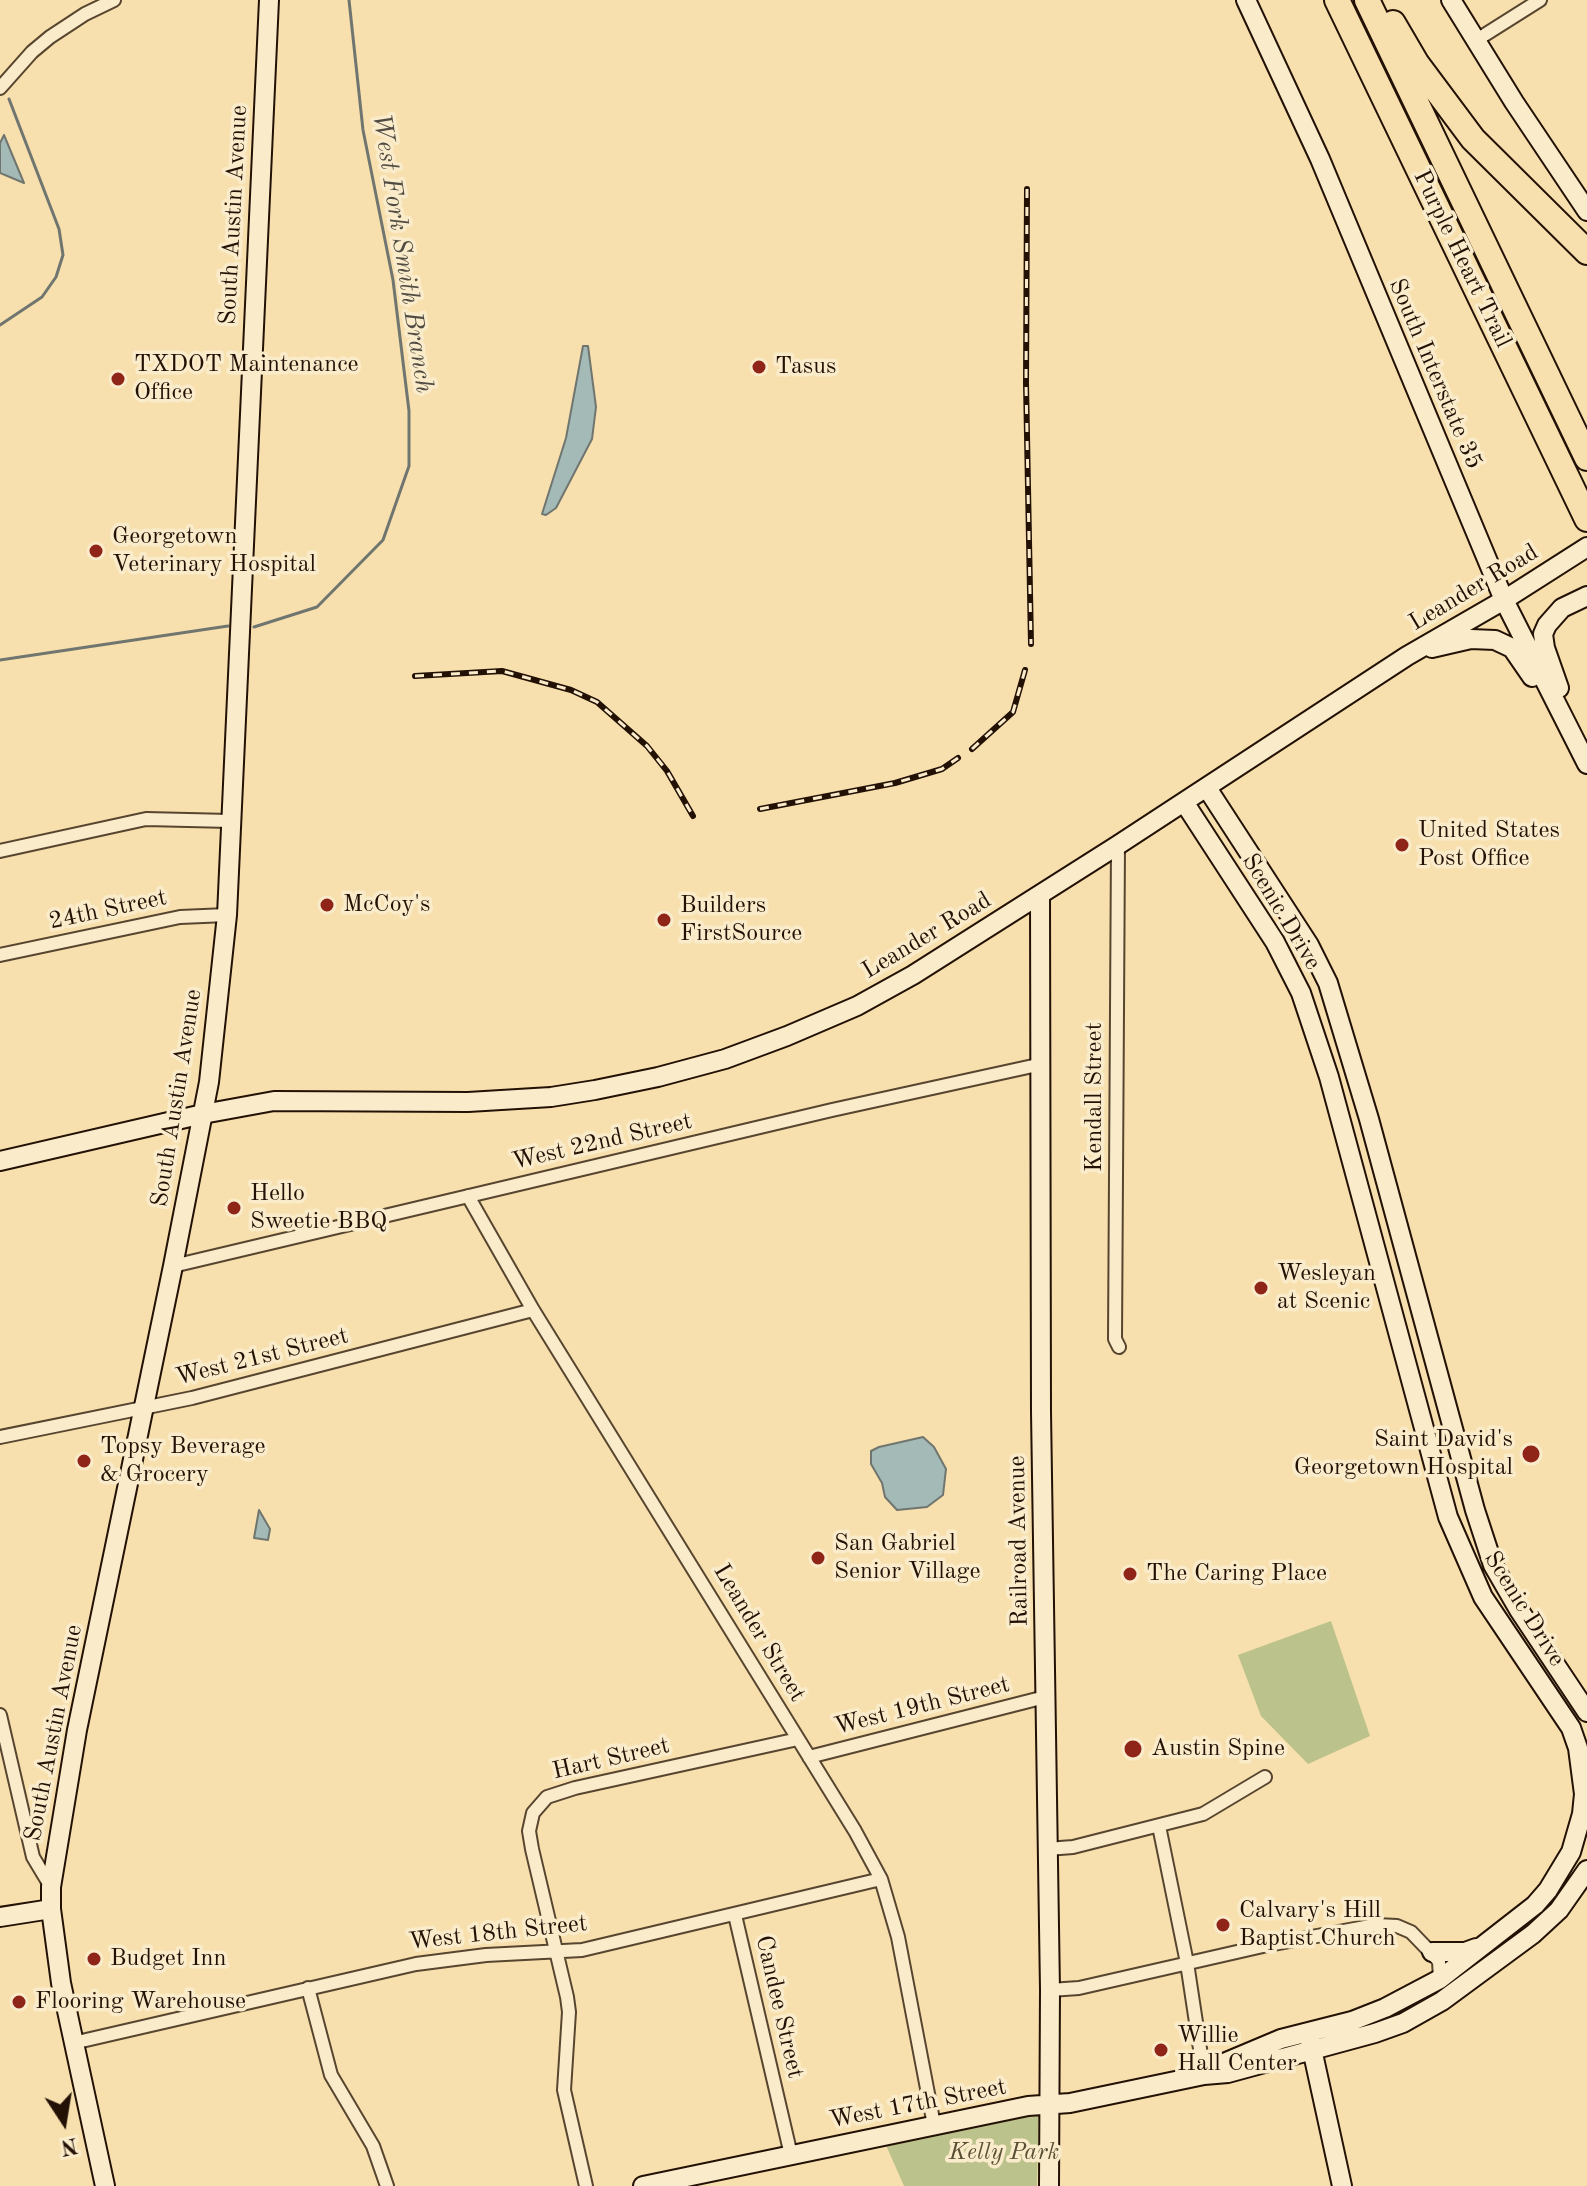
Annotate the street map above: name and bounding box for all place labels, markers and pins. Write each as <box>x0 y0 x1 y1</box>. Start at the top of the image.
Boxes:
place label: TXDOT Maintenance Office <box>134 351 359 407</box>
place label: Tasus <box>775 353 836 381</box>
marker: Tasus <box>750 358 768 376</box>
marker: TXDOT Maintenance Office <box>109 370 127 388</box>
place label: Georgetown Veterinary Hospital <box>112 523 316 579</box>
marker: Georgetown Veterinary Hospital <box>87 542 105 560</box>
place label: United States Post Office <box>1418 817 1560 873</box>
marker: United States Post Office <box>1393 836 1411 854</box>
place label: McCoy's <box>343 891 430 919</box>
place label: Builders FirstSource <box>680 892 802 948</box>
marker: McCoy's <box>318 896 336 914</box>
marker: Builders FirstSource <box>655 911 673 929</box>
place label: Hello Sweetie BBQ <box>250 1180 387 1236</box>
marker: Hello Sweetie BBQ <box>225 1199 243 1217</box>
place label: Wesleyan at Scenic <box>1277 1260 1376 1316</box>
marker: Wesleyan at Scenic <box>1252 1279 1270 1297</box>
place label: Saint David's Georgetown Hospital <box>1294 1426 1513 1482</box>
place label: Topsy Beverage & Grocery <box>100 1433 266 1489</box>
marker: Saint David's Georgetown Hospital <box>1520 1443 1542 1465</box>
marker: Topsy Beverage & Grocery <box>75 1452 93 1470</box>
place label: San Gabriel Senior Village <box>834 1530 981 1586</box>
marker: San Gabriel Senior Village <box>809 1549 827 1567</box>
place label: The Caring Place <box>1146 1560 1327 1588</box>
marker: The Caring Place <box>1121 1565 1139 1583</box>
place label: Austin Spine <box>1151 1735 1285 1763</box>
marker: Austin Spine <box>1122 1738 1144 1760</box>
place label: Calvary's Hill Baptist Church <box>1239 1897 1396 1953</box>
marker: Calvary's Hill Baptist Church <box>1214 1916 1232 1934</box>
place label: Budget Inn <box>110 1945 226 1973</box>
marker: Budget Inn <box>85 1950 103 1968</box>
place label: Flooring Warehouse <box>35 1988 246 2016</box>
marker: Flooring Warehouse <box>10 1993 28 2011</box>
place label: Willie Hall Center <box>1177 2022 1297 2078</box>
marker: Willie Hall Center <box>1152 2041 1170 2059</box>

